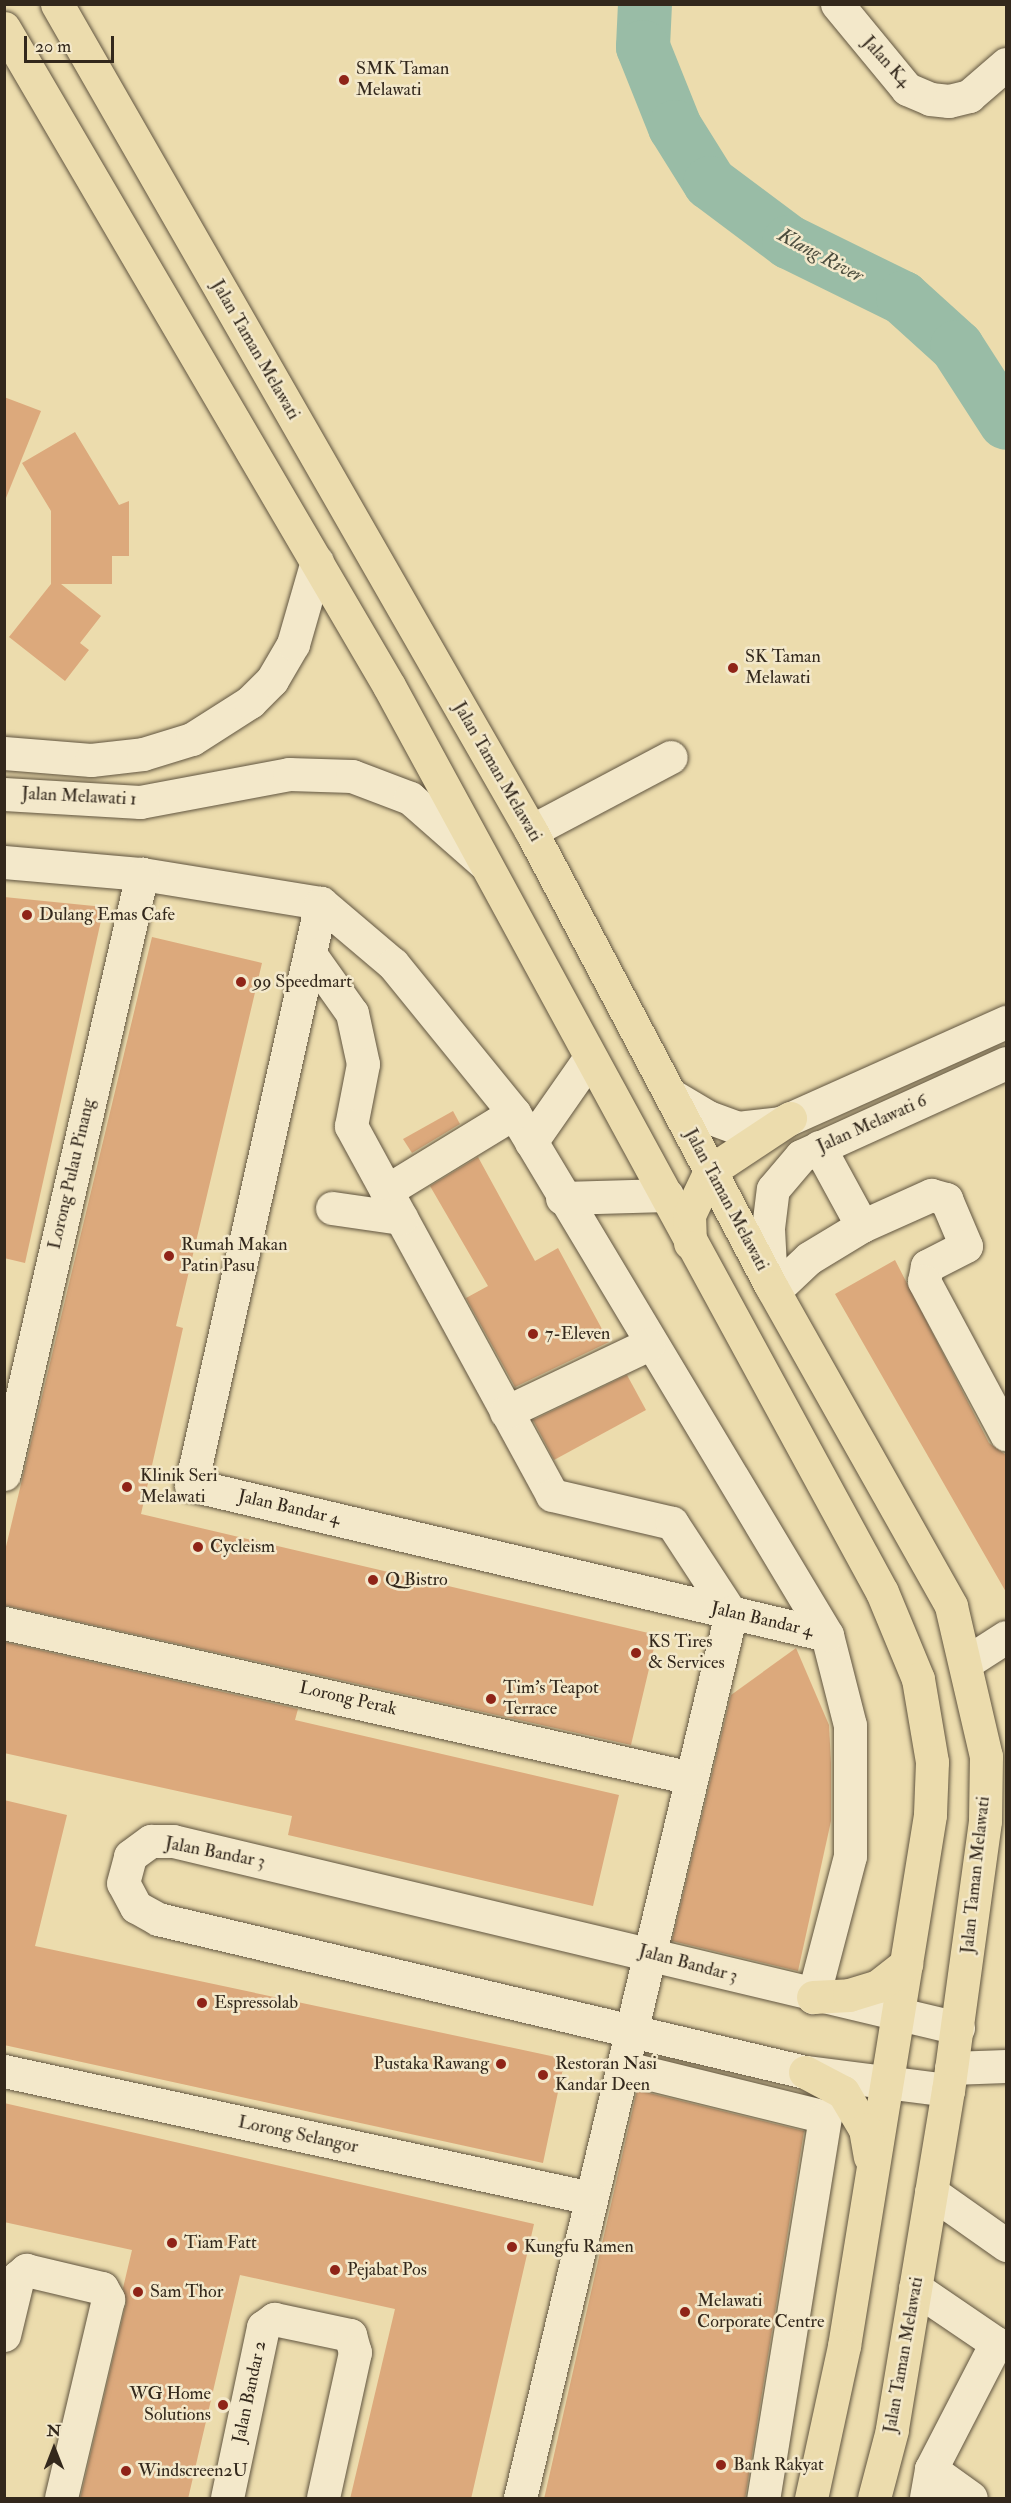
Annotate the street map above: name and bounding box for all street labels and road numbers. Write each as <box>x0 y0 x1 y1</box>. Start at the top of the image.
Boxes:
street label: Jalan K4 <box>857 32 915 92</box>
street label: Jalan Taman Melawati <box>206 276 304 424</box>
street label: Jalan Taman Melawati <box>448 698 546 846</box>
street label: Jalan Melawati 1 <box>21 783 137 811</box>
street label: Jalan Melawati 6 <box>814 1090 930 1158</box>
street label: Lorong Pulau Pinang <box>44 1097 100 1251</box>
street label: Jalan Taman Melawati <box>679 1125 773 1275</box>
street label: Jalan Bandar 4 <box>236 1486 342 1530</box>
street label: Jalan Bandar 4 <box>709 1598 815 1642</box>
street label: Lorong Perak <box>297 1677 399 1721</box>
street label: Jalan Taman Melawati <box>957 1795 995 1955</box>
street label: Jalan Bandar 3 <box>163 1833 267 1873</box>
street label: Jalan Bandar 3 <box>636 1940 740 1988</box>
street label: Lorong Selangor <box>236 2112 360 2158</box>
street label: Jalan Taman Melawati <box>880 2275 928 2435</box>
street label: Jalan Bandar 2 <box>229 2339 271 2445</box>

